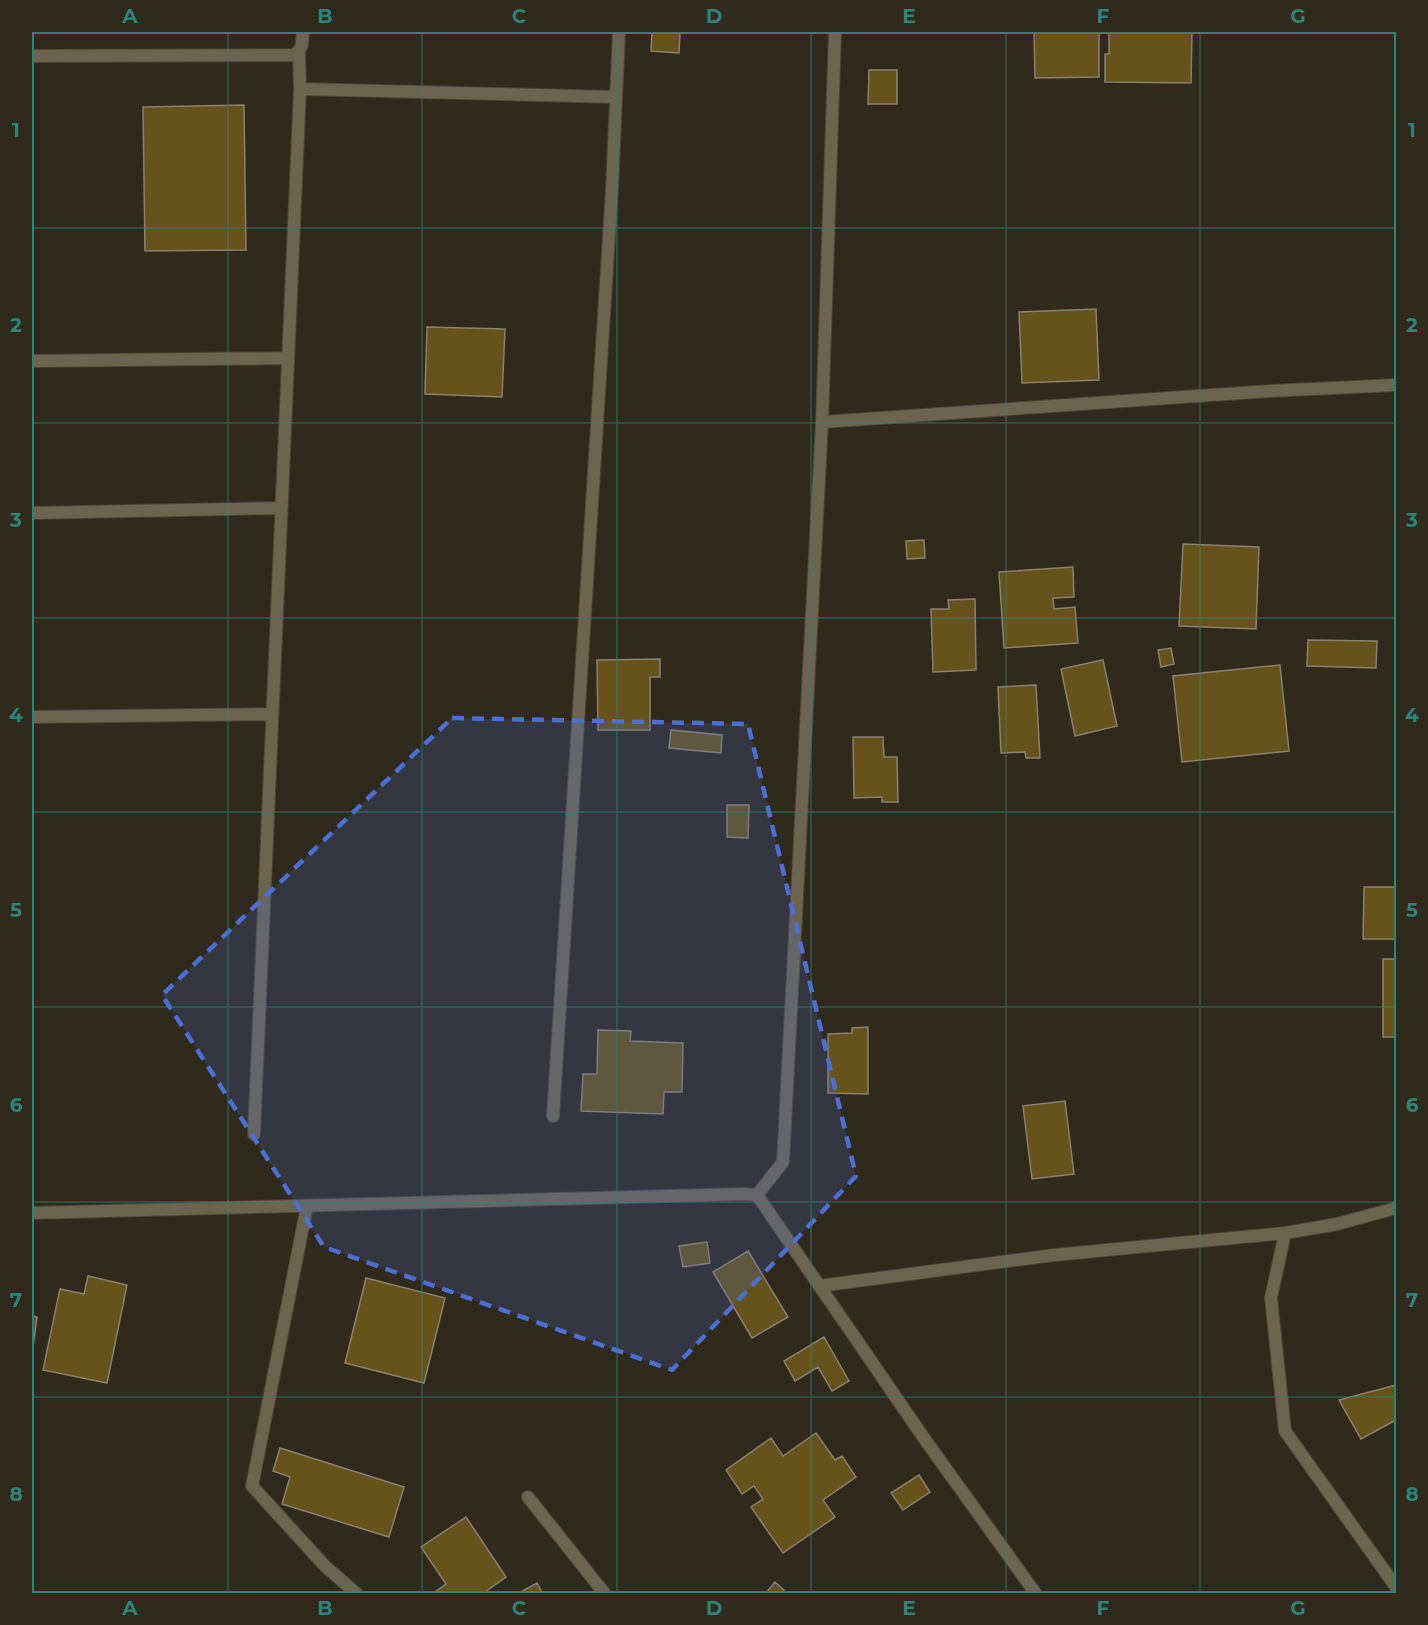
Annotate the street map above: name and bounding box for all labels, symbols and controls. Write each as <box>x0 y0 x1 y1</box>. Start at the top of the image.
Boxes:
text: A <box>121 4 138 28</box>
text: B <box>317 4 333 28</box>
text: C <box>512 4 527 28</box>
text: D <box>706 4 722 28</box>
text: E <box>902 4 916 28</box>
text: F <box>1097 4 1110 28</box>
text: G <box>1290 4 1306 28</box>
text: 1 <box>12 118 20 142</box>
text: 1 <box>1408 118 1416 142</box>
text: 2 <box>10 313 22 337</box>
text: 2 <box>1406 313 1418 337</box>
text: 3 <box>9 508 22 532</box>
text: 3 <box>1405 508 1418 532</box>
text: 4 <box>9 703 23 727</box>
text: 4 <box>1405 703 1419 727</box>
text: 5 <box>10 898 22 922</box>
text: 5 <box>1406 898 1418 922</box>
text: 6 <box>10 1093 23 1117</box>
text: 6 <box>1406 1093 1419 1117</box>
text: 7 <box>10 1288 22 1312</box>
text: 7 <box>1406 1288 1418 1312</box>
text: 8 <box>9 1482 23 1506</box>
text: 8 <box>1405 1482 1419 1506</box>
text: A <box>121 1596 138 1620</box>
text: B <box>317 1596 333 1620</box>
text: C <box>512 1596 527 1620</box>
text: D <box>706 1596 722 1620</box>
text: E <box>902 1596 916 1620</box>
text: F <box>1097 1596 1110 1620</box>
text: G <box>1290 1596 1306 1620</box>

